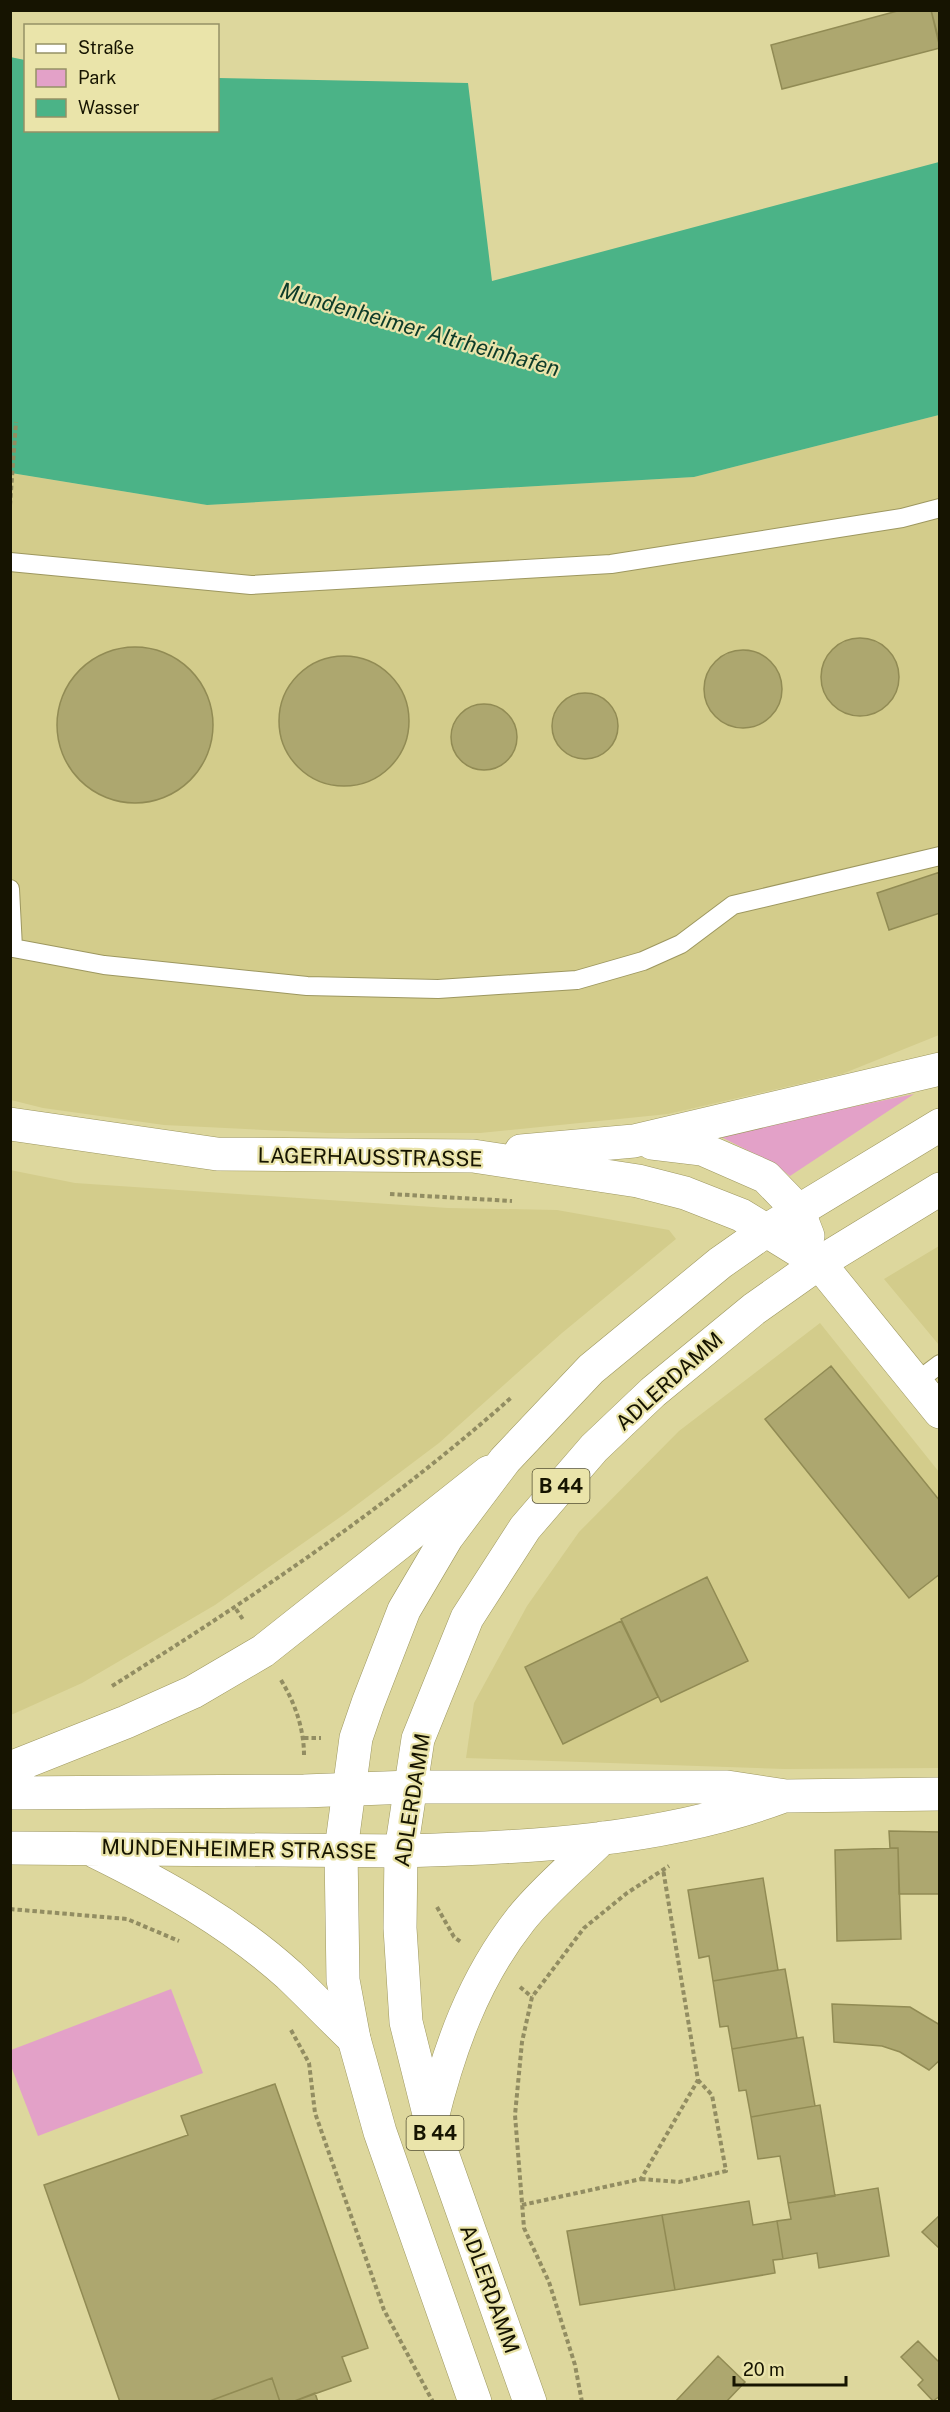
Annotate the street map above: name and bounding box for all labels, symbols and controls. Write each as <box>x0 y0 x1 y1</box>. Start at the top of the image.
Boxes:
legend <box>24 24 219 132</box>
text: Straße <box>78 37 134 58</box>
text: Park <box>78 67 116 88</box>
text: Wasser <box>78 97 140 118</box>
water label: Mundenheimer Altrheinhafen <box>277 277 563 381</box>
street label: LAGERHAUSSTRASSE <box>257 1143 483 1171</box>
street label: ADLERDAMM <box>610 1327 728 1435</box>
road number: B 44 <box>532 1469 590 1503</box>
street label: ADLERDAMM <box>389 1731 435 1869</box>
street label: MUNDENHEIMER STRASSE <box>101 1834 377 1864</box>
road number: B 44 <box>406 2116 464 2150</box>
street label: ADLERDAMM <box>455 2221 525 2357</box>
scale bar <box>734 2349 846 2387</box>
text: 20 m <box>743 2359 785 2380</box>

